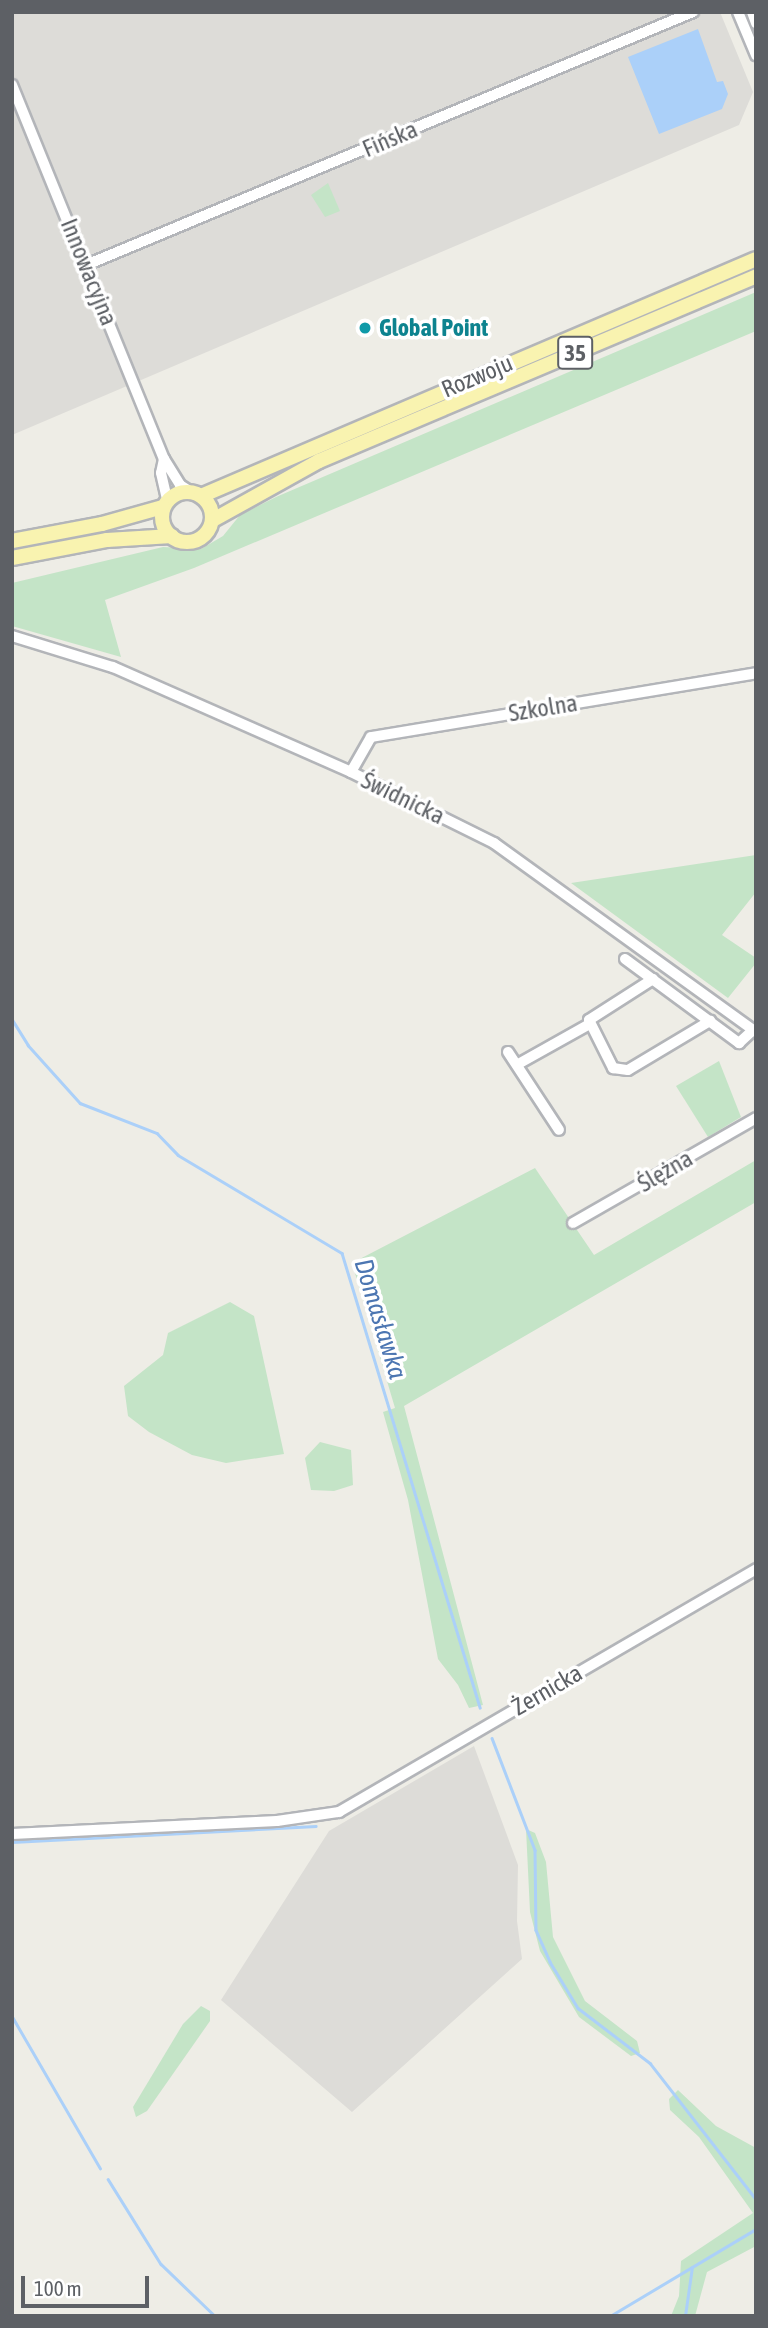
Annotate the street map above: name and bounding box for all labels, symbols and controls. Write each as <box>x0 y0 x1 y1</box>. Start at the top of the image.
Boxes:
street label: Fińska <box>358 115 422 163</box>
street label: Innowacyjna <box>55 214 123 330</box>
place label: Global Point <box>379 314 488 342</box>
marker: Global Point <box>357 320 373 336</box>
road number: 35 <box>556 334 594 372</box>
street label: Rozwoju <box>437 348 517 404</box>
street label: Szkolna <box>507 688 579 728</box>
street label: Świdnicka <box>357 766 449 830</box>
street label: Ślężna <box>632 1144 698 1198</box>
water label: Domasławka <box>347 1255 413 1383</box>
street label: Żernicka <box>507 1658 587 1722</box>
scale bar <box>24 2262 152 2306</box>
text: 100 m <box>34 2276 82 2300</box>

